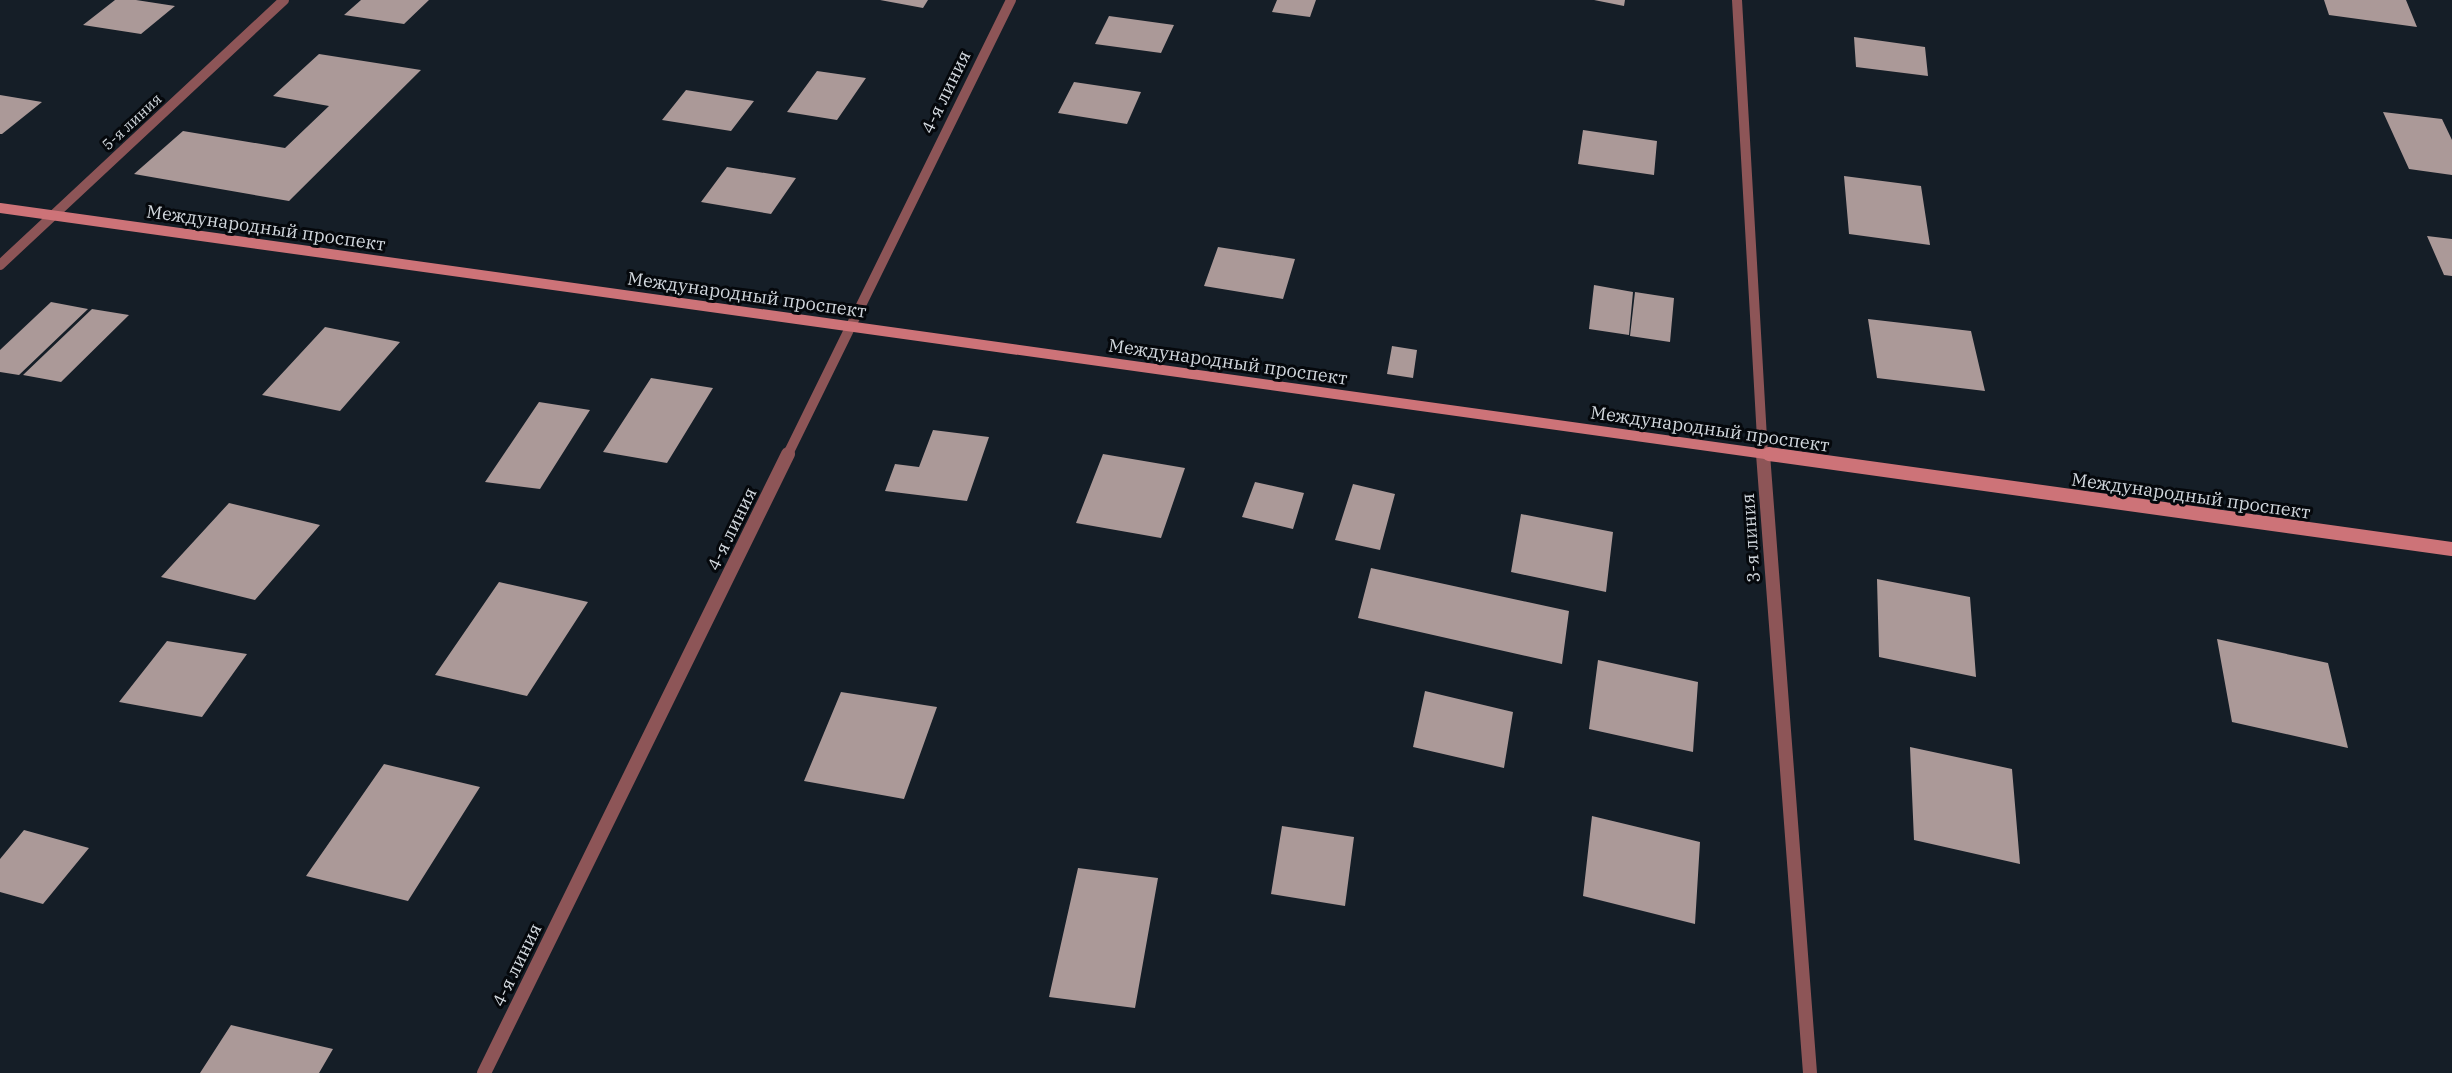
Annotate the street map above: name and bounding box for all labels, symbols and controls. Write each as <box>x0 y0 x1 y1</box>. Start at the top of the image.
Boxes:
street label: 4-я линия <box>916 46 976 137</box>
street label: 5-я линия <box>98 89 165 154</box>
street label: Международный проспект <box>145 199 387 256</box>
street label: Международный проспект <box>626 266 868 323</box>
street label: Международный проспект <box>1107 333 1349 390</box>
street label: Международный проспект <box>1589 400 1831 457</box>
street label: Международный проспект <box>2070 467 2312 524</box>
street label: 4-я линия <box>702 483 762 574</box>
street label: 3-я линия <box>1736 493 1765 584</box>
street label: 4-я линия <box>487 919 547 1010</box>

